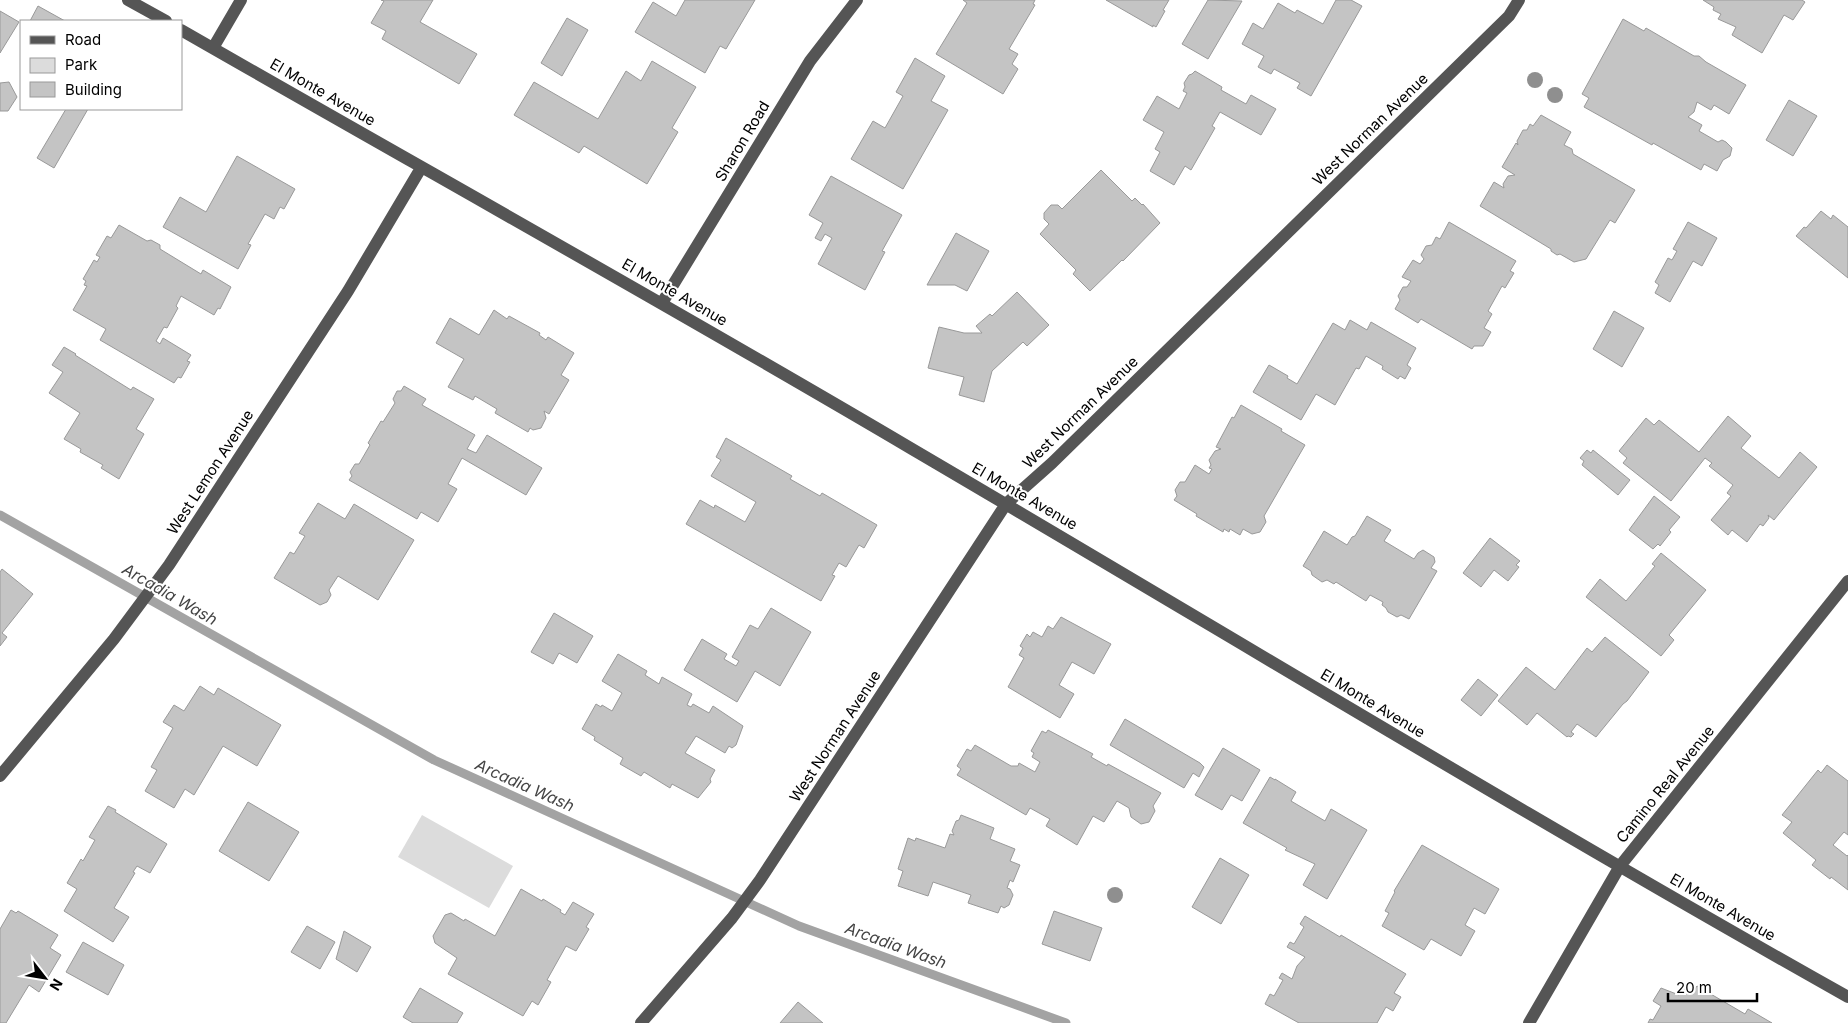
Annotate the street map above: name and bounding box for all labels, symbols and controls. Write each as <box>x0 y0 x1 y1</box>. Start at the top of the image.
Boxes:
legend <box>20 20 182 110</box>
text: Road <box>65 30 101 49</box>
street label: El Monte Avenue <box>267 54 379 130</box>
text: Park <box>65 55 98 74</box>
street label: West Norman Avenue <box>1308 69 1432 189</box>
text: Building <box>65 80 122 99</box>
street label: Sharon Road <box>711 97 773 185</box>
street label: El Monte Avenue <box>619 254 731 330</box>
street label: West Norman Avenue <box>1018 352 1142 472</box>
street label: West Lemon Avenue <box>163 406 257 538</box>
street label: El Monte Avenue <box>969 458 1081 534</box>
water label: Arcadia Wash <box>118 558 221 629</box>
street label: El Monte Avenue <box>1317 664 1429 742</box>
street label: West Norman Avenue <box>785 667 885 805</box>
street label: Camino Real Avenue <box>1612 721 1718 847</box>
water label: Arcadia Wash <box>471 754 578 816</box>
street label: El Monte Avenue <box>1667 869 1779 945</box>
water label: Arcadia Wash <box>842 917 949 973</box>
north arrow <box>20 953 70 1003</box>
scale bar <box>1668 970 1757 1002</box>
text: N <box>47 976 67 994</box>
text: 20 m <box>1676 978 1712 997</box>

